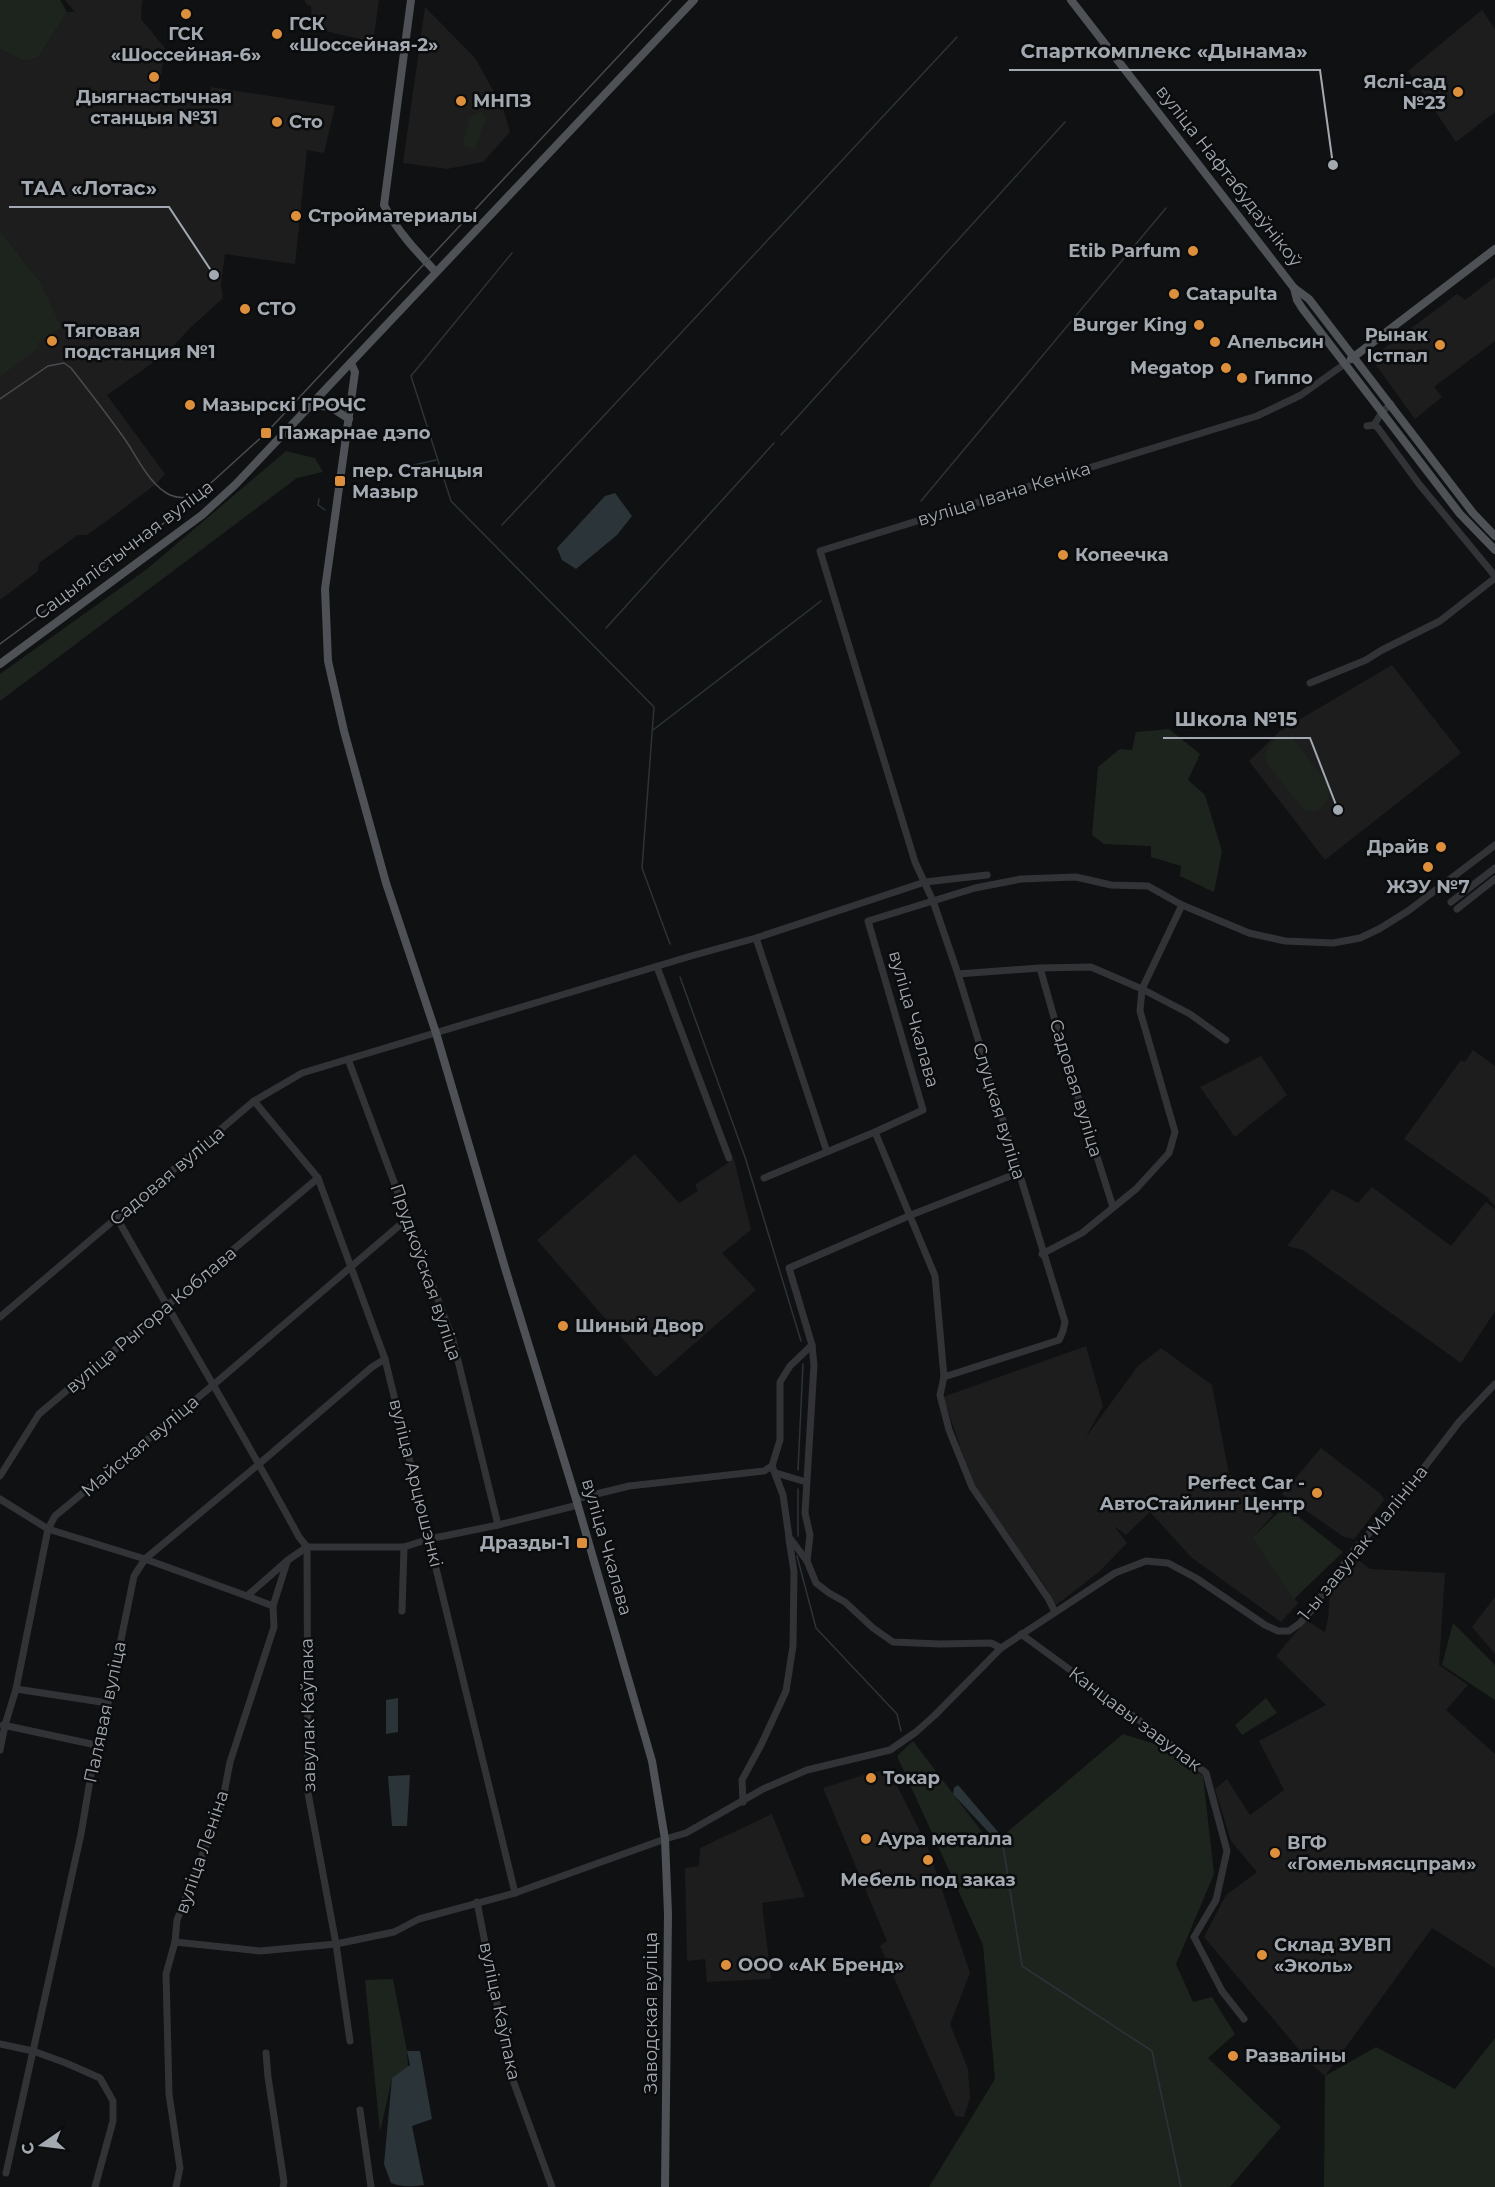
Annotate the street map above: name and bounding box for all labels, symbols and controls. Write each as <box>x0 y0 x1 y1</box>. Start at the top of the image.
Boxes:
marker: ГСК «Шоссейная-6» <box>179 7 193 21</box>
place label: ГСК «Шоссейная-2» <box>289 13 438 56</box>
place label: ГСК «Шоссейная-6» <box>111 23 261 66</box>
marker: ГСК «Шоссейная-2» <box>270 27 284 41</box>
callout: Спарткомплекс «Дынама» <box>1009 32 1320 70</box>
text: Спарткомплекс «Дынама» <box>1020 39 1308 63</box>
marker: Дыягнастычная станцыя №31 <box>147 70 161 84</box>
place label: Яслі-сад №23 <box>1364 71 1446 114</box>
street label: вуліца Нафтабудаўнікоў <box>1151 81 1307 271</box>
marker: Яслі-сад №23 <box>1451 85 1465 99</box>
place label: Дыягнастычная станцыя №31 <box>76 86 232 129</box>
place label: МНПЗ <box>473 90 531 112</box>
marker: МНПЗ <box>454 94 468 108</box>
place label: Сто <box>289 111 323 133</box>
marker: Сто <box>270 115 284 129</box>
callout: ТАА «Лотас» <box>9 169 169 207</box>
text: ТАА «Лотас» <box>21 176 157 200</box>
place label: Стройматериалы <box>308 205 477 227</box>
marker: Стройматериалы <box>289 209 303 223</box>
place label: Etib Parfum <box>1068 240 1181 262</box>
marker: Etib Parfum <box>1186 244 1200 258</box>
place label: Catapulta <box>1186 283 1278 305</box>
marker: Catapulta <box>1167 287 1181 301</box>
place label: СТО <box>257 298 296 320</box>
marker: СТО <box>238 302 252 316</box>
place label: Burger King <box>1073 314 1187 336</box>
marker: Burger King <box>1192 318 1206 332</box>
place label: Тяговая подстанция №1 <box>64 320 215 363</box>
place label: Рынак Істпал <box>1365 324 1428 367</box>
place label: Апельсин <box>1227 331 1324 353</box>
marker: Тяговая подстанция №1 <box>45 334 59 348</box>
marker: Апельсин <box>1208 335 1222 349</box>
marker: Рынак Істпал <box>1433 338 1447 352</box>
place label: Megatop <box>1130 357 1214 379</box>
marker: Megatop <box>1219 361 1233 375</box>
place label: Гиппо <box>1254 367 1313 389</box>
marker: Гиппо <box>1235 371 1249 385</box>
place label: Мазырскі ГРОЧС <box>202 394 366 416</box>
marker: Мазырскі ГРОЧС <box>183 398 197 412</box>
place label: Пажарнае дэпо <box>278 422 431 444</box>
marker: Пажарнае дэпо <box>259 426 273 440</box>
street label: вуліца Івана Кеніка <box>915 457 1093 531</box>
place label: пер. Станцыя Мазыр <box>352 460 483 503</box>
marker: пер. Станцыя Мазыр <box>333 474 347 488</box>
street label: Сацыялістычная вуліца <box>30 476 218 624</box>
place label: Копеечка <box>1075 544 1169 566</box>
marker: Копеечка <box>1056 548 1070 562</box>
callout: Школа №15 <box>1163 700 1310 738</box>
text: Школа №15 <box>1174 707 1298 731</box>
place label: Драйв <box>1367 836 1429 858</box>
marker: Драйв <box>1434 840 1448 854</box>
marker: ЖЭУ №7 <box>1421 860 1435 874</box>
place label: ЖЭУ №7 <box>1386 876 1470 898</box>
street label: вуліца Чкалава <box>884 948 944 1090</box>
street label: Садовая вуліца <box>1045 1016 1107 1160</box>
street label: Слуцкая вуліца <box>968 1040 1030 1182</box>
street label: Садовая вуліца <box>105 1122 229 1230</box>
street label: Прудкоўская вуліца <box>385 1181 467 1363</box>
street label: вуліца Рыгора Коблава <box>61 1242 241 1398</box>
place label: Шиный Двор <box>575 1315 704 1337</box>
marker: Шиный Двор <box>556 1319 570 1333</box>
street label: Майская вуліца <box>77 1391 203 1501</box>
street label: вуліца Арцюшэнкі <box>384 1397 448 1569</box>
street label: 1-ы завулак Малініна <box>1293 1461 1433 1625</box>
place label: Perfect Car - АвтоСтайлинг Центр <box>1100 1472 1305 1515</box>
street label: вуліца Чкалава <box>577 1476 637 1618</box>
marker: Perfect Car - АвтоСтайлинг Центр <box>1310 1486 1324 1500</box>
place label: Дразды-1 <box>480 1532 570 1554</box>
marker: Дразды-1 <box>575 1536 589 1550</box>
street label: завулак Каўпака <box>296 1638 320 1792</box>
street label: Палявая вуліца <box>79 1639 131 1785</box>
street label: Канцавы завулак <box>1064 1662 1206 1776</box>
place label: Токар <box>883 1767 940 1789</box>
marker: Токар <box>864 1771 878 1785</box>
street label: вуліца Леніна <box>171 1787 233 1917</box>
place label: Аура металла <box>878 1828 1012 1850</box>
marker: Аура металла <box>859 1832 873 1846</box>
place label: ВГФ «Гомельмясцпрам» <box>1287 1832 1476 1875</box>
marker: ВГФ «Гомельмясцпрам» <box>1268 1846 1282 1860</box>
marker: Мебель под заказ <box>921 1853 935 1867</box>
place label: Мебель под заказ <box>840 1869 1016 1891</box>
street label: Заводская вуліца <box>640 1932 662 2094</box>
place label: Склад ЗУВП «Эколь» <box>1274 1934 1392 1977</box>
street label: вуліца Каўпака <box>475 1940 525 2082</box>
marker: Склад ЗУВП «Эколь» <box>1255 1948 1269 1962</box>
place label: ООО «АК Бренд» <box>738 1954 904 1976</box>
marker: ООО «АК Бренд» <box>719 1958 733 1972</box>
place label: Разваліны <box>1245 2045 1346 2067</box>
marker: Разваліны <box>1226 2049 1240 2063</box>
north arrow <box>12 2115 72 2175</box>
text: С <box>17 2140 39 2156</box>

